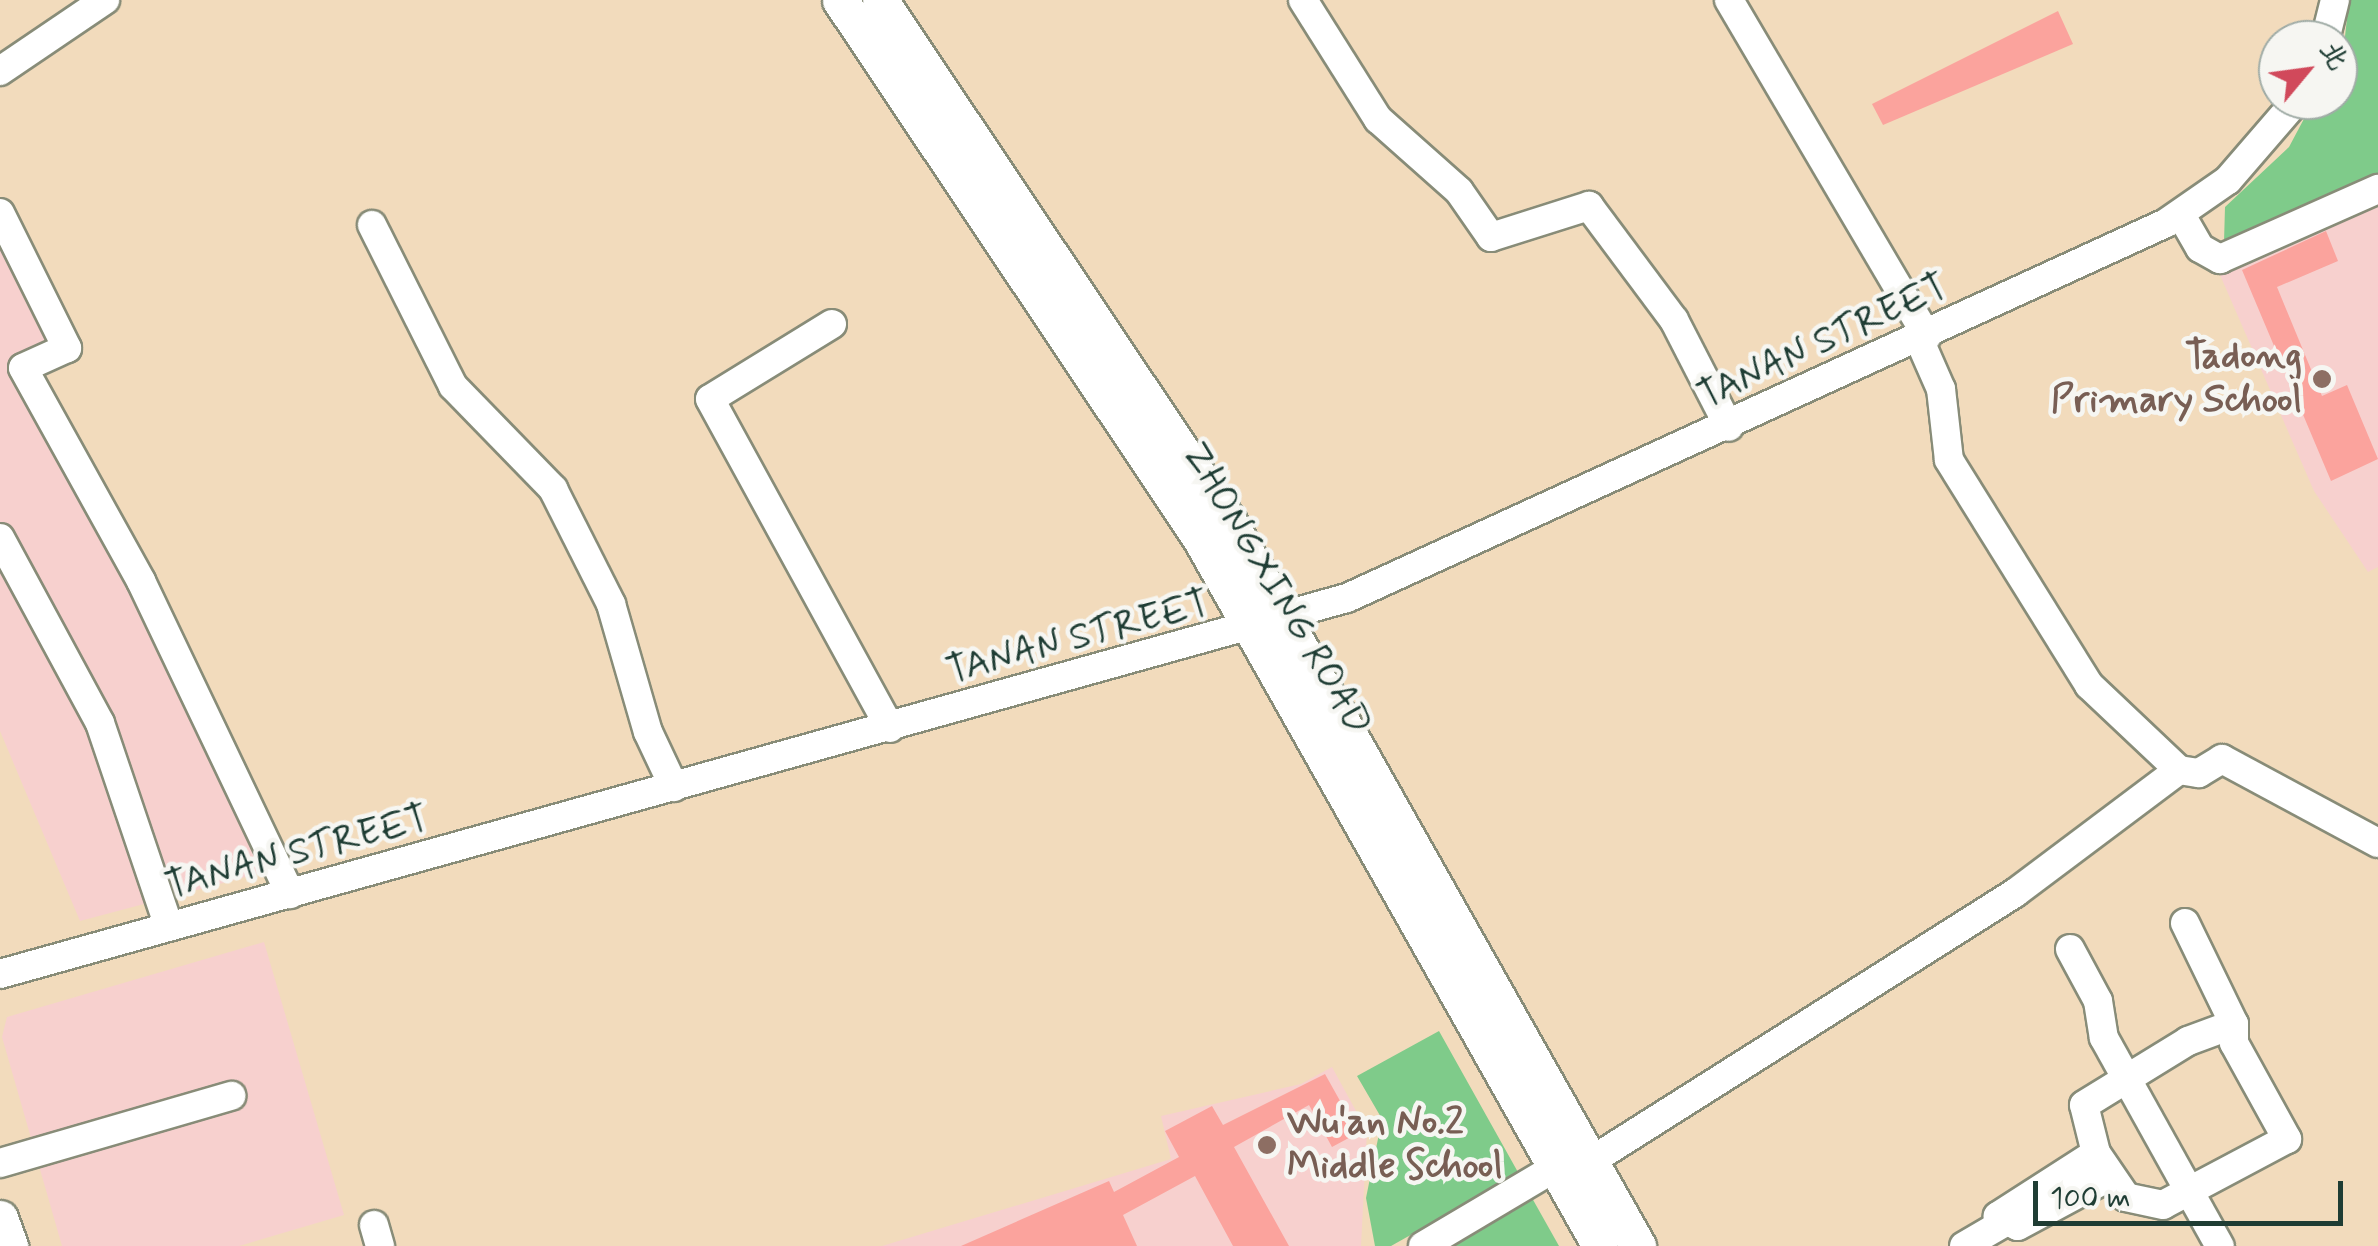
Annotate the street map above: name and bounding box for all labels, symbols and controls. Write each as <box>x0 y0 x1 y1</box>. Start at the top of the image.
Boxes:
north arrow <box>2258 20 2358 120</box>
text: 北 <box>2310 35 2356 77</box>
street label: TANAN STREET <box>1691 264 1955 420</box>
place label: Tadong Primary School <box>2051 334 2302 424</box>
marker: Tadong Primary School <box>2311 368 2333 390</box>
street label: ZHONGXING ROAD <box>1171 436 1381 742</box>
street label: TANAN STREET <box>942 581 1214 695</box>
street label: TANAN STREET <box>161 796 433 910</box>
place label: Wu'an No.2 Middle School <box>1287 1100 1504 1190</box>
marker: Wu'an No.2 Middle School <box>1256 1134 1278 1156</box>
scale bar <box>2038 1161 2348 1223</box>
text: 100 m <box>2050 1179 2131 1218</box>

